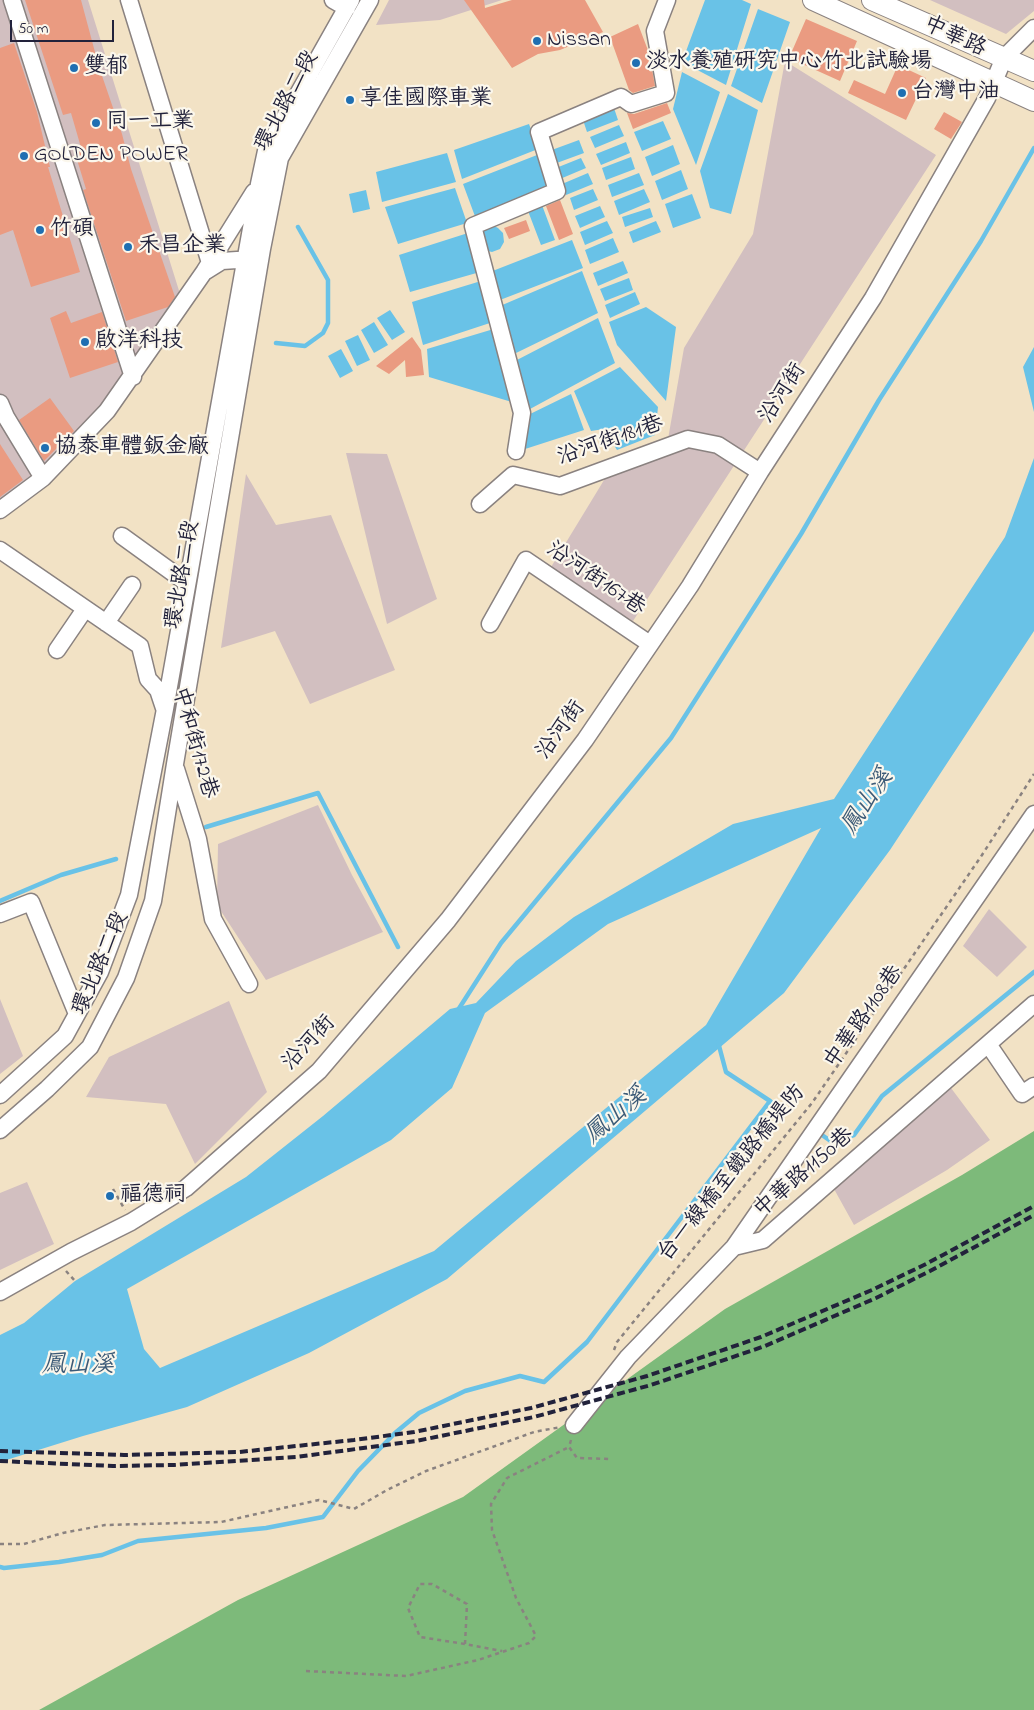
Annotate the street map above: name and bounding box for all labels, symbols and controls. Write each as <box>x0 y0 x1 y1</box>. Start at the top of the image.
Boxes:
scale bar <box>12 10 116 42</box>
street label: 中華路 <box>919 12 989 64</box>
text: 50 m <box>18 18 48 40</box>
place label: Nissan <box>547 28 611 54</box>
marker: Nissan <box>531 35 543 47</box>
street label: 環北路二段 <box>251 47 325 157</box>
place label: 淡水養殖研究中心竹北試驗場 <box>646 50 932 76</box>
place label: 雙郁 <box>84 55 128 81</box>
marker: 淡水養殖研究中心竹北試驗場 <box>630 57 642 69</box>
marker: 雙郁 <box>68 62 80 74</box>
place label: 台灣中油 <box>912 80 1000 106</box>
place label: 享佳國際車業 <box>360 87 492 113</box>
marker: 台灣中油 <box>896 87 908 99</box>
marker: 享佳國際車業 <box>344 94 356 106</box>
place label: 同一工業 <box>106 110 194 136</box>
marker: 同一工業 <box>90 117 102 129</box>
place label: GOLDEN POWER <box>34 143 188 169</box>
marker: GOLDEN POWER <box>18 150 30 162</box>
place label: 竹碩 <box>50 217 94 243</box>
marker: 竹碩 <box>34 224 46 236</box>
place label: 禾昌企業 <box>138 234 226 260</box>
marker: 禾昌企業 <box>122 241 134 253</box>
place label: 啟洋科技 <box>95 329 183 355</box>
marker: 啟洋科技 <box>79 336 91 348</box>
street label: 沿河街 <box>755 359 813 429</box>
street label: 沿河街181巷 <box>555 412 667 472</box>
place label: 協泰車體鈑金廠 <box>55 435 209 461</box>
marker: 協泰車體鈑金廠 <box>39 442 51 454</box>
street label: 環北路二段 <box>161 519 207 631</box>
street label: 沿河街167巷 <box>540 537 650 623</box>
street label: 中和街172巷 <box>164 684 222 802</box>
street label: 沿河街 <box>532 697 592 765</box>
water label: 鳳山溪 <box>837 765 901 841</box>
street label: 環北路二段 <box>68 908 136 1020</box>
street label: 中華路1108巷 <box>820 961 910 1075</box>
street label: 沿河街 <box>278 1011 342 1077</box>
street label: 台一線橋至鐵路橋堤防 <box>654 1080 812 1268</box>
water label: 鳳山溪 <box>580 1083 654 1151</box>
street label: 中華路1150巷 <box>750 1123 860 1225</box>
place label: 福德祠 <box>120 1183 186 1209</box>
marker: 福德祠 <box>104 1190 116 1202</box>
water label: 鳳山溪 <box>42 1353 114 1381</box>

